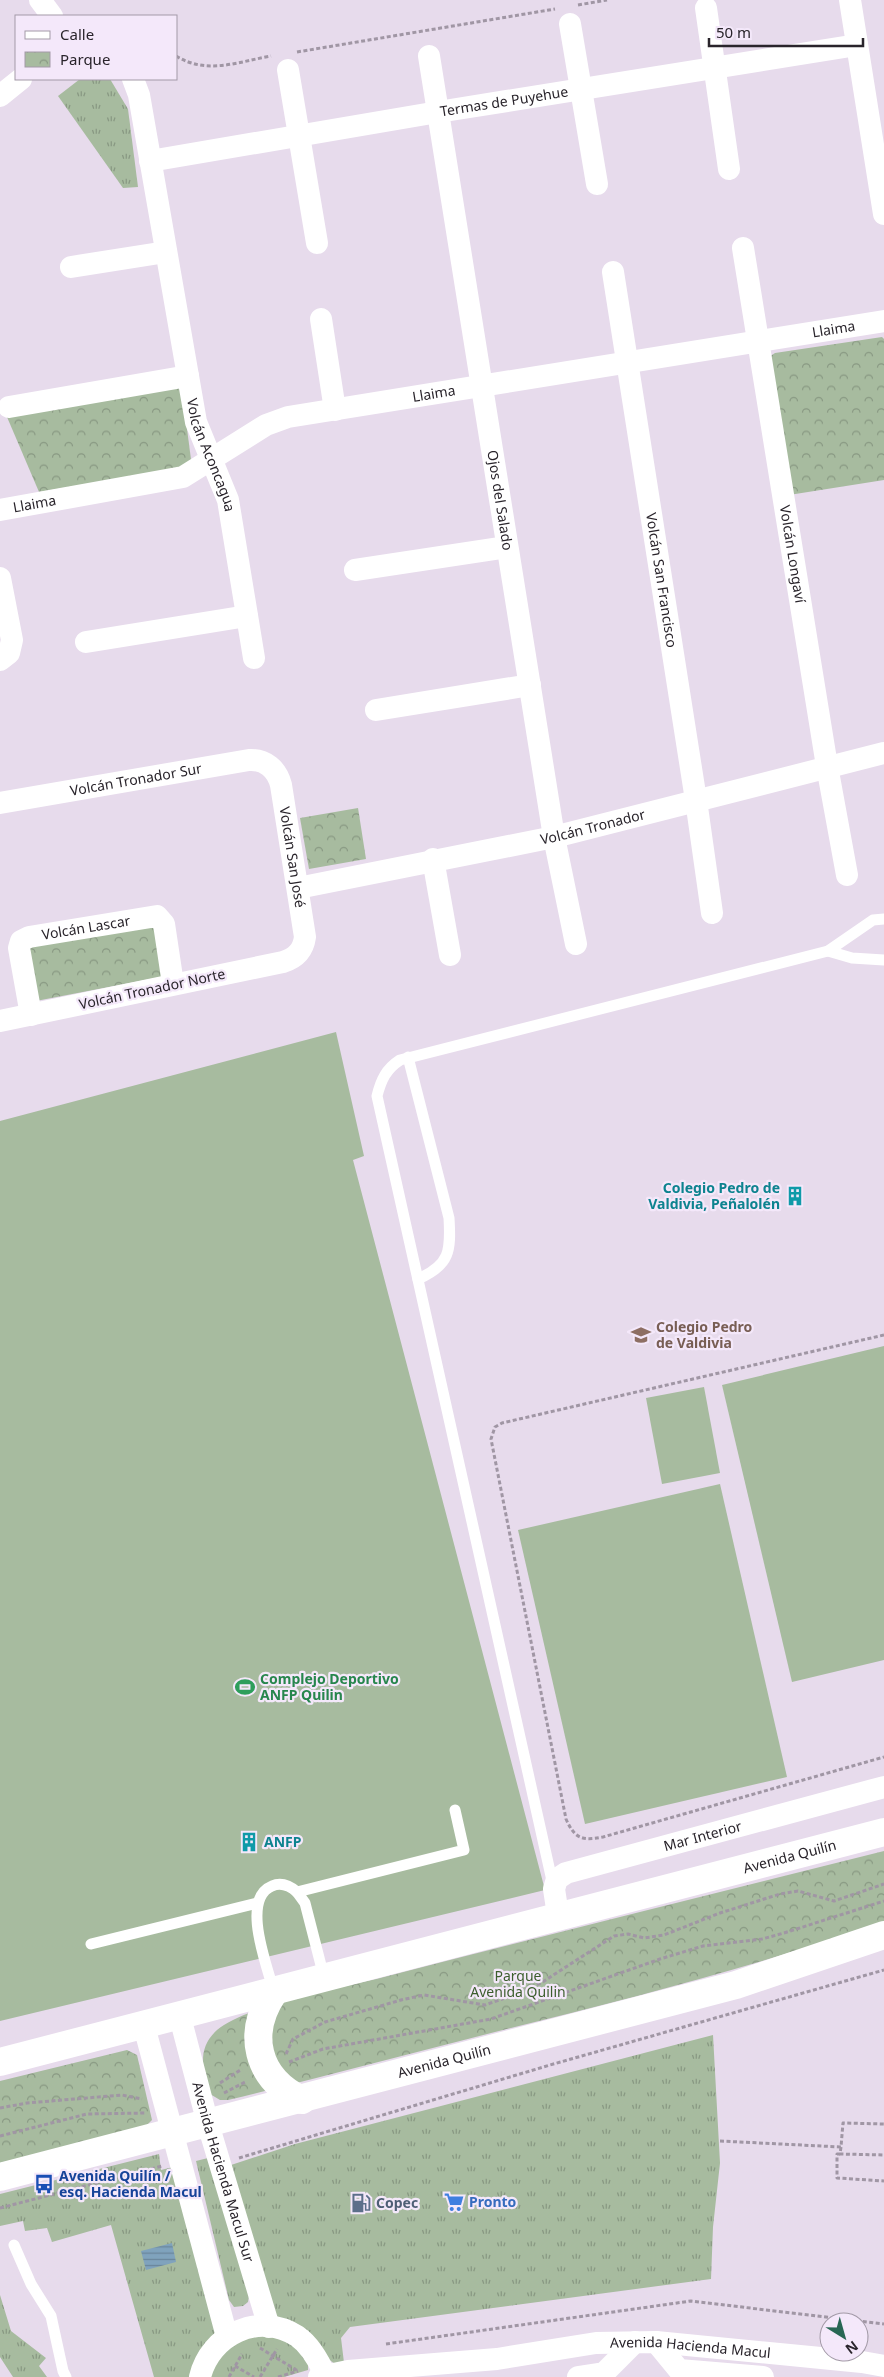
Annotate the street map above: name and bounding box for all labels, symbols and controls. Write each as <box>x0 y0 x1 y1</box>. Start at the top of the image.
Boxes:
legend <box>15 15 178 80</box>
scale bar <box>709 15 863 47</box>
text: 50 m <box>716 22 751 42</box>
text: Calle <box>60 24 94 44</box>
text: Parque <box>60 49 110 69</box>
street label: Termas de Puyehue <box>439 81 569 121</box>
street label: Llaima <box>811 316 857 341</box>
street label: Llaima <box>411 380 457 406</box>
street label: Volcán Aconcagua <box>183 397 240 513</box>
street label: Ojos del Salado <box>483 449 518 552</box>
street label: Llaima <box>11 490 57 516</box>
street label: Volcán Longaví <box>776 504 810 605</box>
street label: Volcán San Francisco <box>642 511 682 649</box>
street label: Volcán Tronador Sur <box>69 758 203 800</box>
street label: Volcán Tronador <box>538 804 647 849</box>
street label: Volcán San José <box>276 805 310 909</box>
street label: Volcán Lascar <box>40 911 132 944</box>
street label: Volcán Tronador Norte <box>77 964 227 1013</box>
place label: Colegio Pedro de Valdivia, Peñalolén <box>648 1178 780 1213</box>
building icon: Colegio Pedro de Valdivia, Peñalolén <box>784 1185 806 1207</box>
place label: Colegio Pedro de Valdivia <box>656 1317 753 1352</box>
school or university icon: Colegio Pedro de Valdivia <box>630 1324 652 1346</box>
place label: Complejo Deportivo ANFP Quilin <box>260 1669 399 1704</box>
sports icon: Complejo Deportivo ANFP Quilin <box>234 1676 256 1698</box>
street label: Mar Interior <box>661 1816 744 1855</box>
building icon: ANFP <box>238 1831 260 1853</box>
place label: ANFP <box>264 1832 302 1851</box>
street label: Avenida Quilín <box>741 1835 838 1877</box>
park label: Parque Avenida Quilin <box>470 1966 566 2001</box>
street label: Avenida Quilín <box>395 2039 493 2082</box>
street label: Avenida Hacienda Macul Sur <box>188 2080 259 2265</box>
place label: Avenida Quilín / esq. Hacienda Macul <box>59 2166 202 2201</box>
bus stop icon: Avenida Quilín / esq. Hacienda Macul <box>33 2173 55 2195</box>
supermarket icon: Pronto <box>443 2191 465 2213</box>
fuel station icon: Copec <box>350 2192 372 2214</box>
place label: Pronto <box>469 2192 517 2211</box>
place label: Copec <box>376 2193 418 2212</box>
north arrow <box>819 2312 869 2362</box>
street label: Avenida Hacienda Macul <box>610 2332 772 2362</box>
text: N <box>842 2337 862 2359</box>

